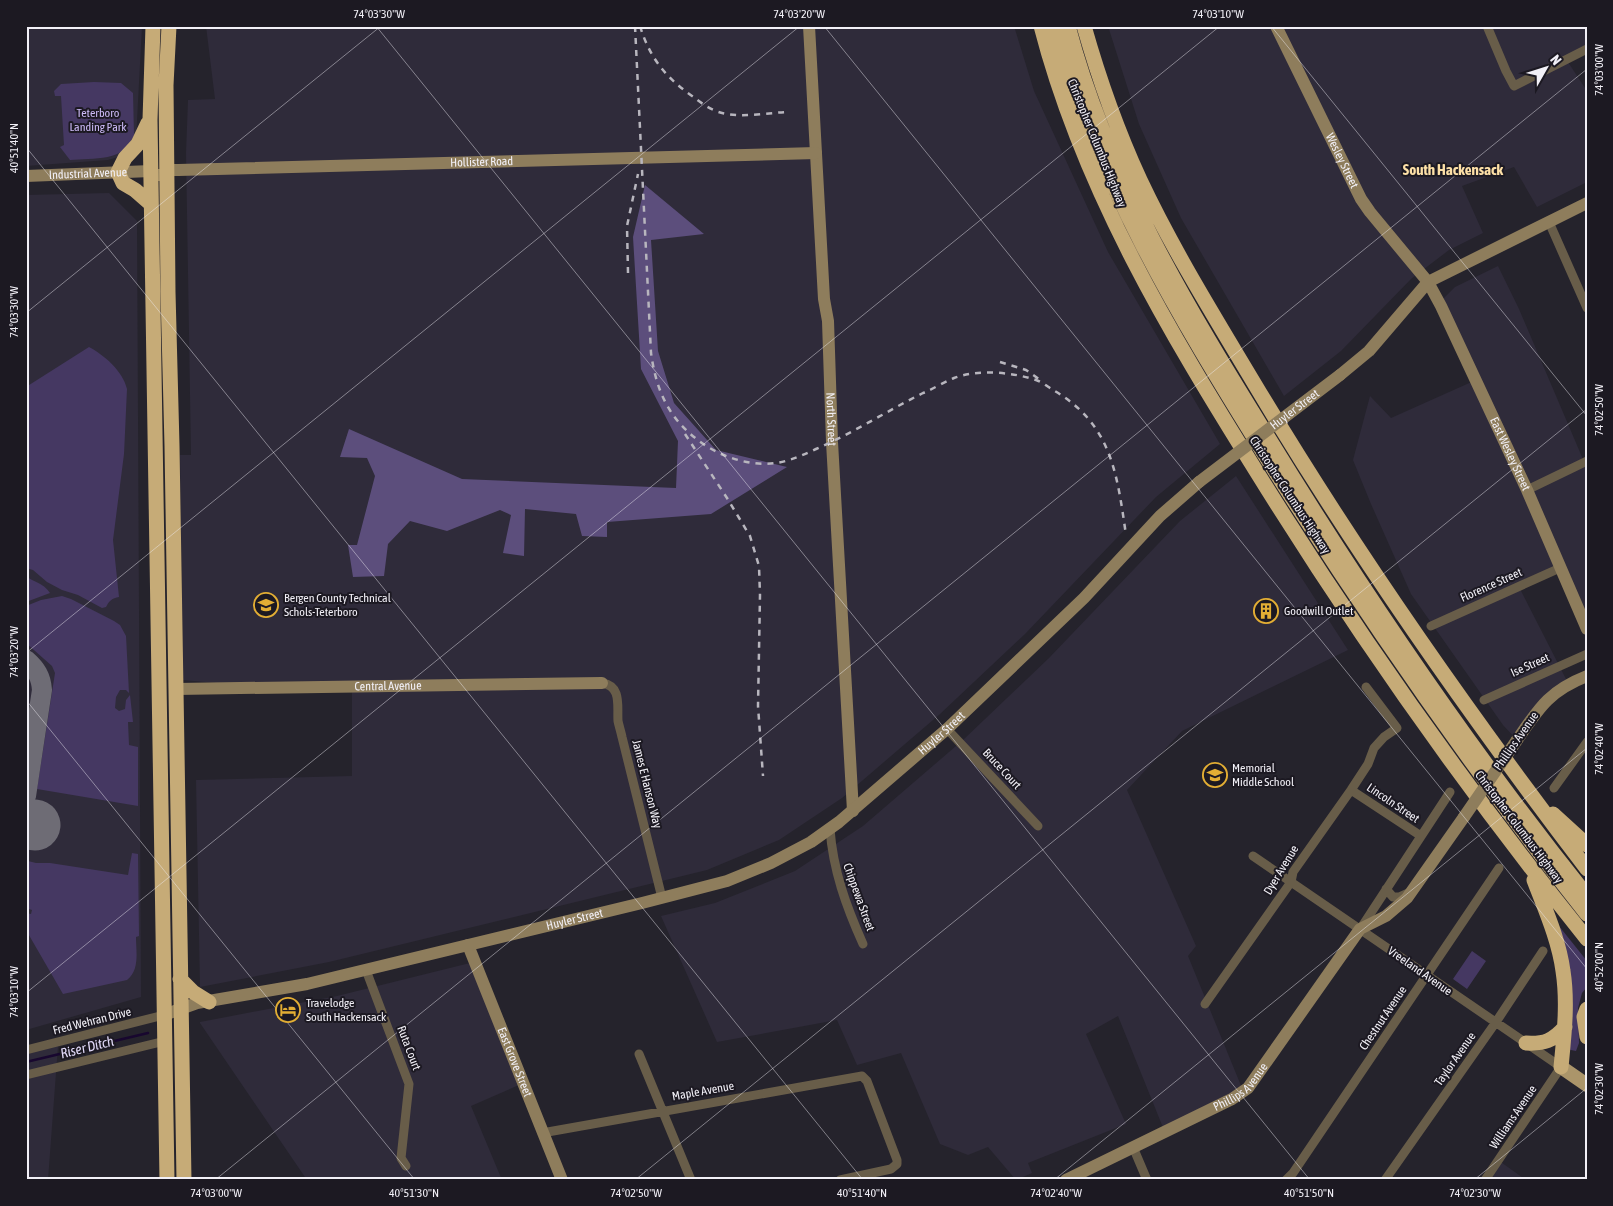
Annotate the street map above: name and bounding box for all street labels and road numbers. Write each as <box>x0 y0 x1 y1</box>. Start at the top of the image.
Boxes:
street label: Christopher Columbus Highway <box>1065 77 1129 209</box>
street label: Wesley Street <box>1323 131 1362 191</box>
street label: Hollister Road <box>450 154 513 170</box>
street label: Industrial Avenue <box>49 165 127 182</box>
street label: Huyler Street <box>1267 386 1322 433</box>
street label: North Street <box>823 392 839 447</box>
street label: East Wesley Street <box>1487 415 1534 493</box>
street label: Christopher Columbus Highway <box>1247 434 1333 556</box>
street label: Florence Street <box>1458 565 1525 605</box>
street label: Ise Street <box>1509 650 1552 680</box>
street label: Central Avenue <box>354 679 422 693</box>
street label: Huyler Street <box>915 708 968 758</box>
street label: Phillips Avenue <box>1491 709 1541 773</box>
street label: James E Hanson Way <box>629 738 665 830</box>
street label: Bruce Court <box>980 746 1025 793</box>
street label: Christopher Columbus Highway <box>1472 768 1566 886</box>
street label: Lincoln Street <box>1364 780 1422 826</box>
street label: Dyer Avenue <box>1261 843 1301 897</box>
street label: Chippewa Street <box>840 861 878 933</box>
street label: Huyler Street <box>545 906 605 933</box>
street label: Vreeland Avenue <box>1385 944 1455 998</box>
street label: Chestnut Avenue <box>1356 983 1410 1053</box>
street label: Fred Wehran Drive <box>51 1005 133 1037</box>
street label: Ruta Court <box>394 1024 424 1073</box>
street label: East Grove Street <box>495 1025 535 1099</box>
street label: Taylor Avenue <box>1431 1030 1479 1088</box>
street label: Phillips Avenue <box>1211 1060 1270 1114</box>
street label: Maple Avenue <box>671 1079 735 1103</box>
street label: Williams Avenue <box>1487 1082 1539 1152</box>

